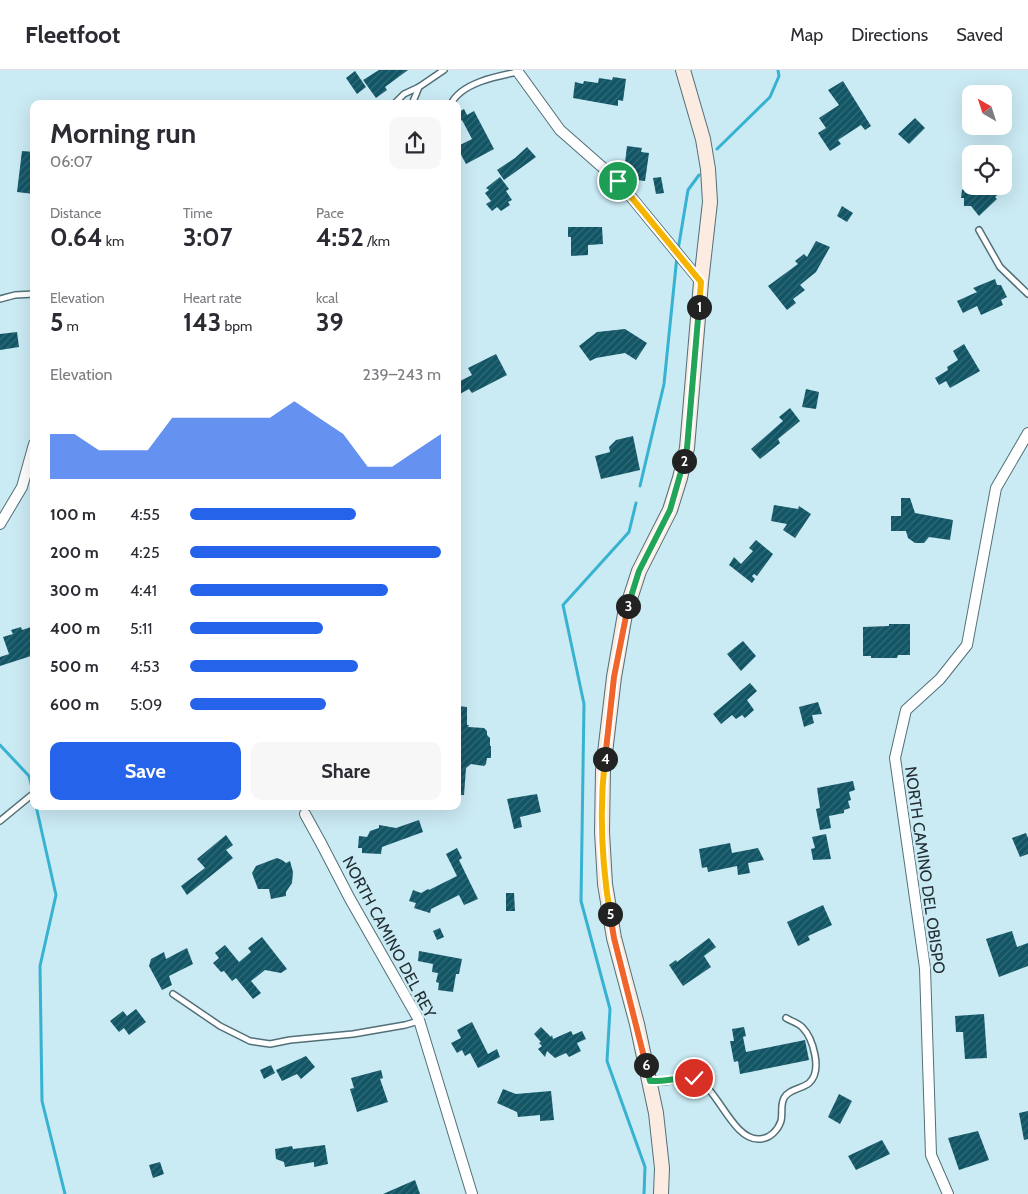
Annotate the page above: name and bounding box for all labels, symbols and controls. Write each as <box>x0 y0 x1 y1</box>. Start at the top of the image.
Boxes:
text: Fleetfoot <box>25 20 120 49</box>
text: Map <box>790 24 823 46</box>
text: Directions <box>851 24 928 46</box>
text: Saved <box>956 24 1003 46</box>
north arrow <box>962 85 1012 135</box>
map controls <box>962 85 1012 195</box>
text: Morning run <box>50 116 196 150</box>
button: share <box>389 117 441 169</box>
button: locate <box>962 145 1012 195</box>
text: 06:07 <box>50 152 93 171</box>
pin <box>597 160 639 202</box>
icon: arrive <box>604 167 632 195</box>
text: Distance <box>50 204 102 222</box>
text: Time <box>183 204 213 222</box>
text: Pace <box>316 204 344 222</box>
text: 0.64 <box>50 222 103 252</box>
text: 3:07 <box>183 222 232 252</box>
text: 4:52 <box>316 222 364 252</box>
text: km <box>103 232 124 250</box>
text: /km <box>364 232 390 250</box>
text: Elevation <box>50 289 105 307</box>
text: Heart rate <box>183 289 242 307</box>
text: kcal <box>316 289 338 307</box>
pin: 1 <box>686 294 712 320</box>
text: 1 <box>697 298 702 316</box>
text: 5 <box>50 307 63 337</box>
text: 143 <box>183 307 221 337</box>
text: 39 <box>316 307 344 337</box>
text: m <box>63 317 79 335</box>
text: bpm <box>221 317 252 335</box>
text: Elevation <box>50 365 113 384</box>
text: 239–243 m <box>363 365 441 384</box>
pin: 2 <box>672 448 696 474</box>
text: 2 <box>681 452 688 470</box>
text: 100 m <box>50 505 96 524</box>
text: 4:55 <box>130 505 160 524</box>
text: 200 m <box>50 543 99 562</box>
text: 4:25 <box>130 543 160 562</box>
text: 300 m <box>50 581 99 600</box>
text: 4:41 <box>130 581 157 600</box>
pin: 3 <box>616 594 640 618</box>
text: 3 <box>625 597 632 615</box>
text: 400 m <box>50 619 100 638</box>
text: 5:11 <box>130 619 152 638</box>
text: 500 m <box>50 657 99 676</box>
text: 4:53 <box>130 657 160 676</box>
text: 600 m <box>50 695 99 714</box>
text: 5:09 <box>130 695 162 714</box>
button: Save <box>50 742 241 800</box>
button: Share <box>251 742 441 800</box>
pin: 4 <box>592 746 618 772</box>
text: 4 <box>601 750 610 768</box>
street label: NORTH CAMINO DEL OBISPO <box>901 765 949 975</box>
street label: NORTH CAMINO DEL REY <box>338 853 440 1022</box>
pin: 5 <box>598 902 622 926</box>
text: 5 <box>607 905 614 923</box>
pin: 6 <box>634 1052 658 1078</box>
text: 6 <box>643 1056 650 1074</box>
pin <box>673 1057 715 1099</box>
icon: check <box>680 1064 708 1092</box>

